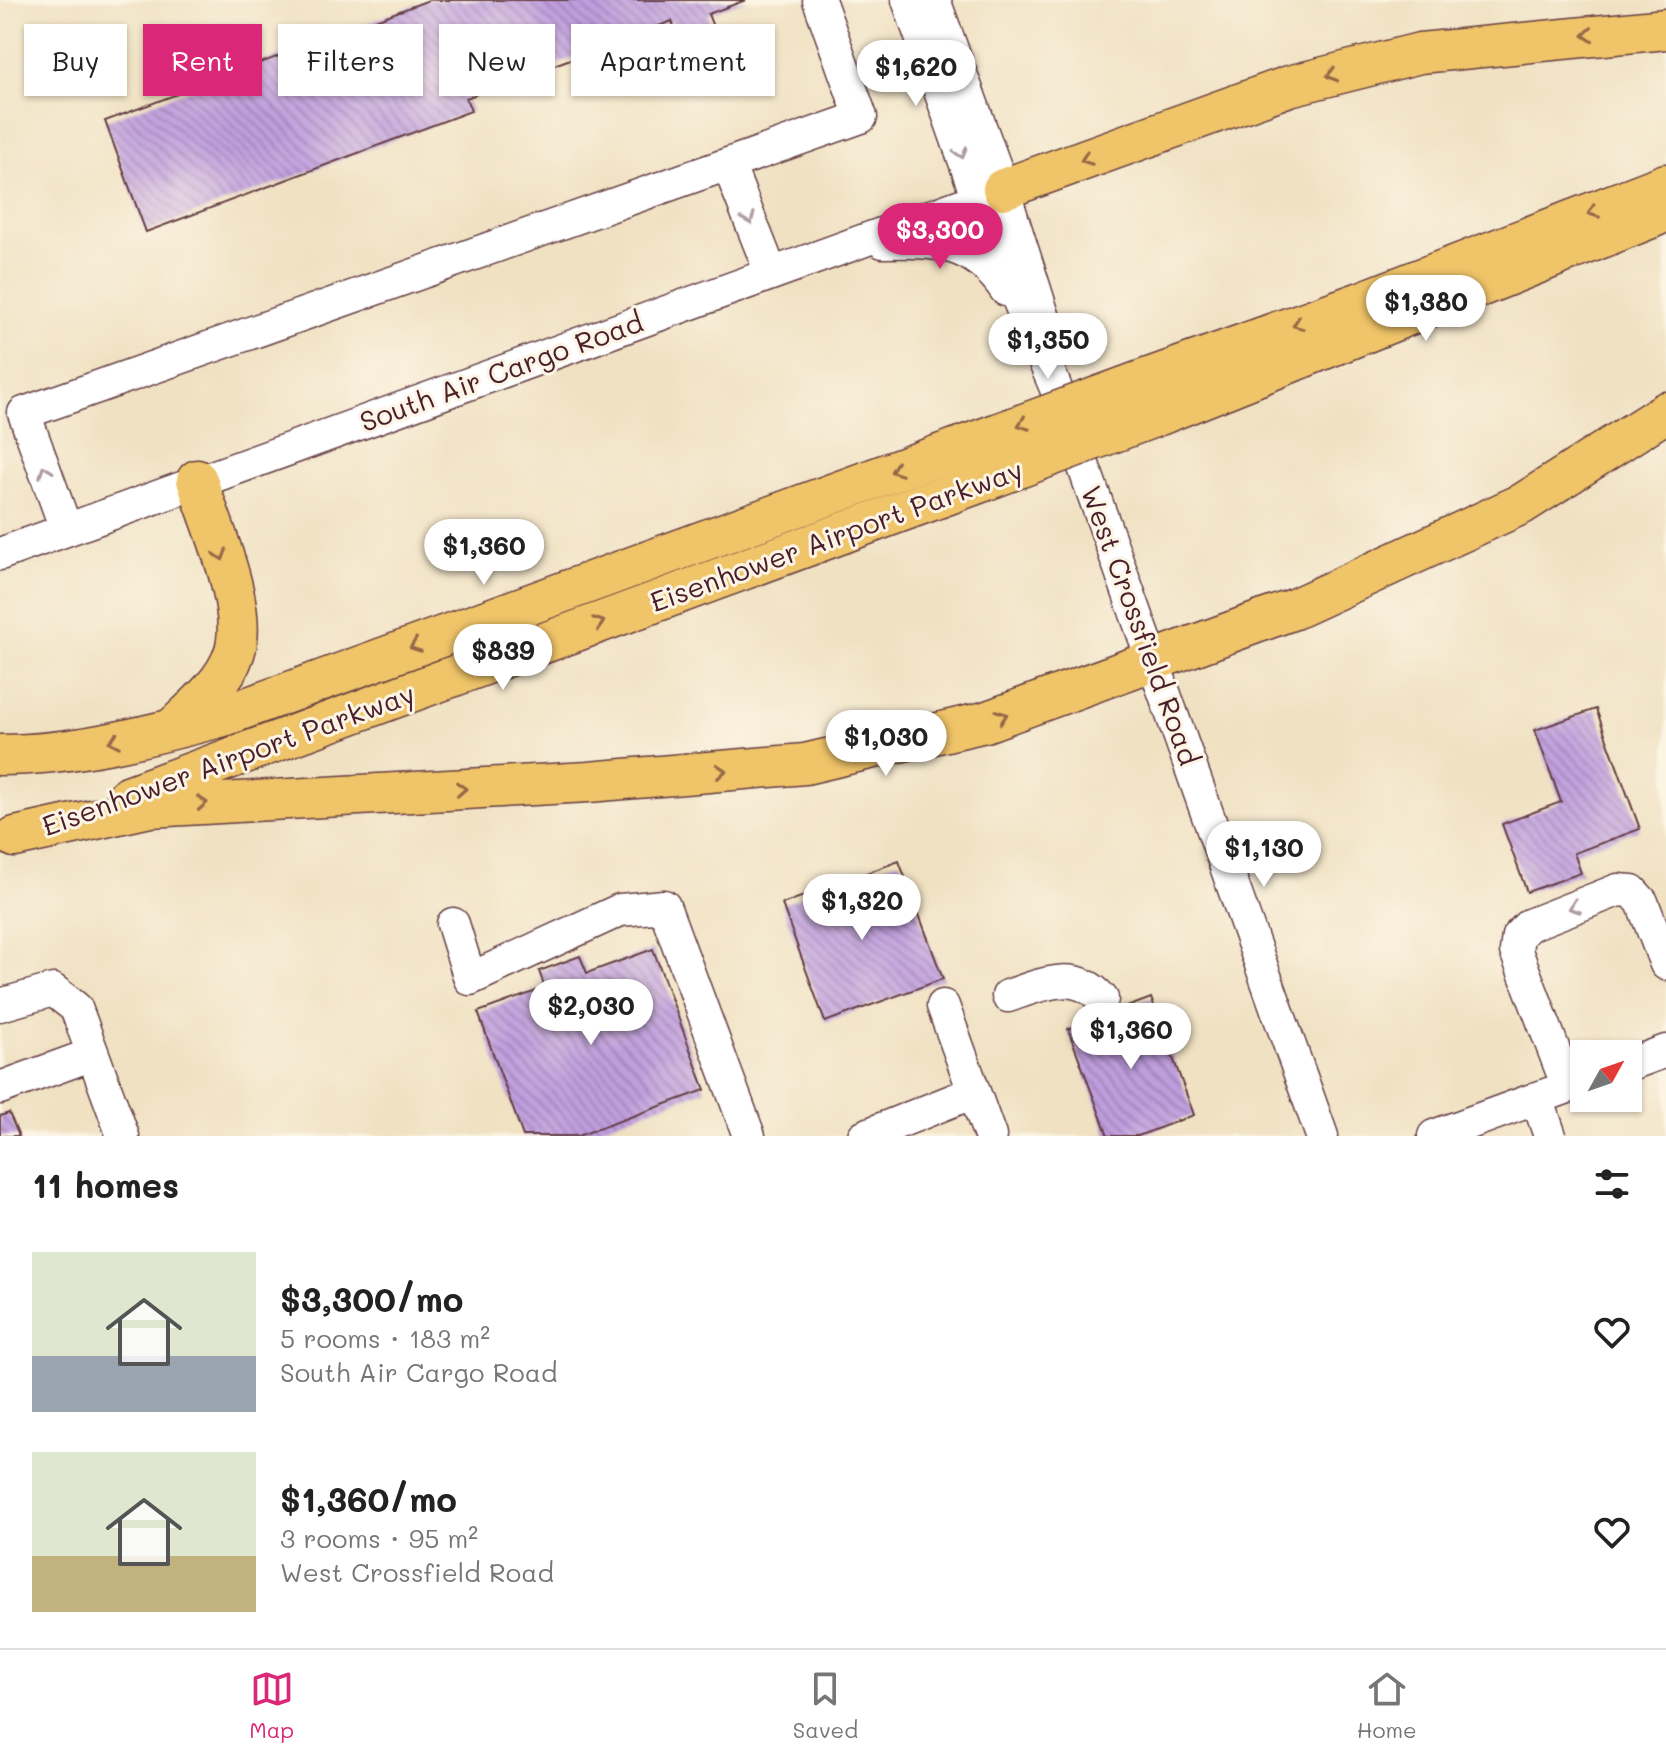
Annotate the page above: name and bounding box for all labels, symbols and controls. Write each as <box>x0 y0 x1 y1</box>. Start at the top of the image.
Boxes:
chip: Buy <box>24 24 127 96</box>
chip: Rent <box>143 24 262 96</box>
chip: Filters <box>278 24 423 96</box>
chip: New <box>439 24 555 96</box>
chip: Apartment <box>571 24 775 96</box>
one-way arrow <box>1581 26 1594 43</box>
pin: $1,620 <box>851 40 981 108</box>
text: $1,620 <box>875 49 957 83</box>
one-way arrow <box>1326 66 1339 83</box>
one-way arrow <box>952 145 968 159</box>
one-way arrow <box>1080 150 1094 166</box>
one-way arrow <box>1587 202 1601 219</box>
pin: $3,300 <box>875 203 1005 271</box>
one-way arrow <box>740 211 756 225</box>
text: $3,300 <box>896 212 984 246</box>
pin: $1,380 <box>1361 275 1491 343</box>
text: $1,380 <box>1384 284 1468 318</box>
street label: South Air Cargo Road <box>354 303 648 439</box>
pin: $1,350 <box>983 313 1113 381</box>
one-way arrow <box>1292 315 1306 331</box>
text: $1,350 <box>1006 322 1090 356</box>
one-way arrow <box>1017 414 1031 431</box>
street label: Eisenhower Airport Parkway <box>645 451 1027 619</box>
one-way arrow <box>889 461 903 477</box>
one-way arrow <box>38 465 55 479</box>
street label: West Crossfield Road <box>1074 480 1208 770</box>
pin: $1,360 <box>419 519 549 587</box>
text: $1,360 <box>442 528 526 562</box>
one-way arrow <box>212 547 228 561</box>
one-way arrow <box>591 616 605 633</box>
pin: $839 <box>456 624 550 692</box>
text: $839 <box>471 633 535 667</box>
one-way arrow <box>409 636 423 653</box>
street label: Eisenhower Airport Parkway <box>37 675 419 843</box>
one-way arrow <box>994 709 1008 725</box>
pin: $1,030 <box>821 710 951 778</box>
text: $1,030 <box>844 719 928 753</box>
one-way arrow <box>107 732 121 749</box>
one-way arrow <box>715 763 728 780</box>
one-way arrow <box>455 780 468 797</box>
one-way arrow <box>196 795 209 812</box>
pin: $1,130 <box>1199 821 1329 889</box>
text: $1,130 <box>1224 830 1304 864</box>
pin: $1,320 <box>797 874 927 942</box>
text: $1,320 <box>821 883 903 917</box>
one-way arrow <box>1568 898 1582 914</box>
pin: $2,030 <box>526 979 656 1047</box>
text: $2,030 <box>547 988 635 1022</box>
pin: $1,360 <box>1066 1003 1196 1071</box>
text: $1,360 <box>1089 1012 1173 1046</box>
north arrow <box>1570 1040 1642 1112</box>
map controls <box>1570 1040 1642 1112</box>
text: 11 homes <box>32 1162 179 1207</box>
icon: filters <box>1590 1162 1634 1206</box>
text: $3,300/mo <box>280 1276 463 1321</box>
icon: home <box>96 1284 192 1380</box>
icon: heart <box>1590 1310 1634 1354</box>
text: 5 rooms · 183 m² <box>280 1321 490 1355</box>
text: South Air Cargo Road <box>280 1355 557 1389</box>
text: $1,360/mo <box>280 1476 457 1521</box>
icon: home <box>96 1484 192 1580</box>
icon: heart <box>1590 1510 1634 1554</box>
text: 3 rooms · 95 m² <box>280 1521 478 1555</box>
text: West Crossfield Road <box>280 1555 554 1589</box>
tab: Map <box>249 1667 294 1744</box>
tab: Saved <box>793 1667 858 1744</box>
tab: Home <box>1357 1667 1417 1744</box>

